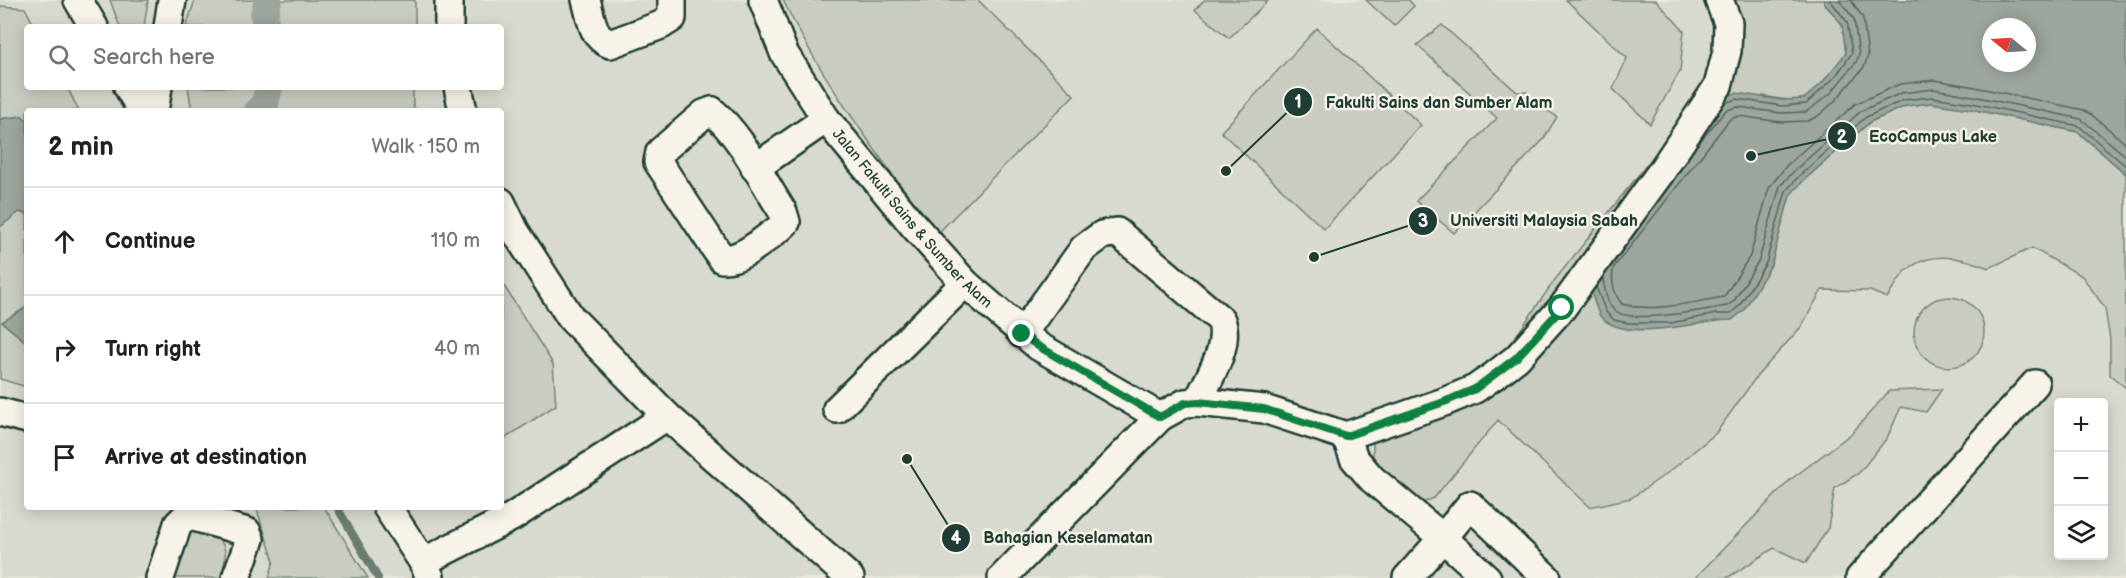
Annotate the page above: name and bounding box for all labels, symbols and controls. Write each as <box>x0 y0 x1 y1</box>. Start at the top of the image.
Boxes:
north arrow <box>1982 18 2036 72</box>
search box <box>24 24 504 90</box>
icon: search <box>45 41 78 74</box>
text: Search here <box>93 44 215 71</box>
callout: Fakulti Sains dan Sumber Alam <box>1283 85 1564 119</box>
text: 1 <box>1294 92 1302 113</box>
text: Fakulti Sains dan Sumber Alam <box>1326 94 1552 113</box>
callout: EcoCampus Lake <box>1827 119 2009 153</box>
street label: Jalan Fakulti Sains & Sumber Alam <box>828 125 996 312</box>
text: 2 <box>1837 127 1848 148</box>
text: EcoCampus Lake <box>1869 128 1997 147</box>
text: 2 min <box>48 132 114 163</box>
text: Walk · 150 m <box>371 135 480 159</box>
callout: Universiti Malaysia Sabah <box>1408 204 1649 238</box>
text: 3 <box>1418 211 1428 232</box>
text: Universiti Malaysia Sabah <box>1450 212 1638 231</box>
icon: ahead <box>48 225 81 258</box>
text: Continue <box>105 228 195 255</box>
text: 110 m <box>431 229 480 253</box>
route start <box>1548 294 1574 320</box>
route end <box>1008 320 1034 346</box>
icon: right <box>48 333 81 366</box>
text: Turn right <box>105 336 201 363</box>
text: 40 m <box>434 337 480 361</box>
map controls <box>2054 398 2108 560</box>
button: + <box>2054 398 2108 452</box>
icon: arrive <box>48 441 81 474</box>
text: Arrive at destination <box>105 444 307 471</box>
button: − <box>2054 452 2108 506</box>
button: layers <box>2054 506 2108 560</box>
callout: Bahagian Keselamatan <box>941 521 1165 555</box>
text: 4 <box>951 528 962 549</box>
text: Bahagian Keselamatan <box>983 529 1153 548</box>

